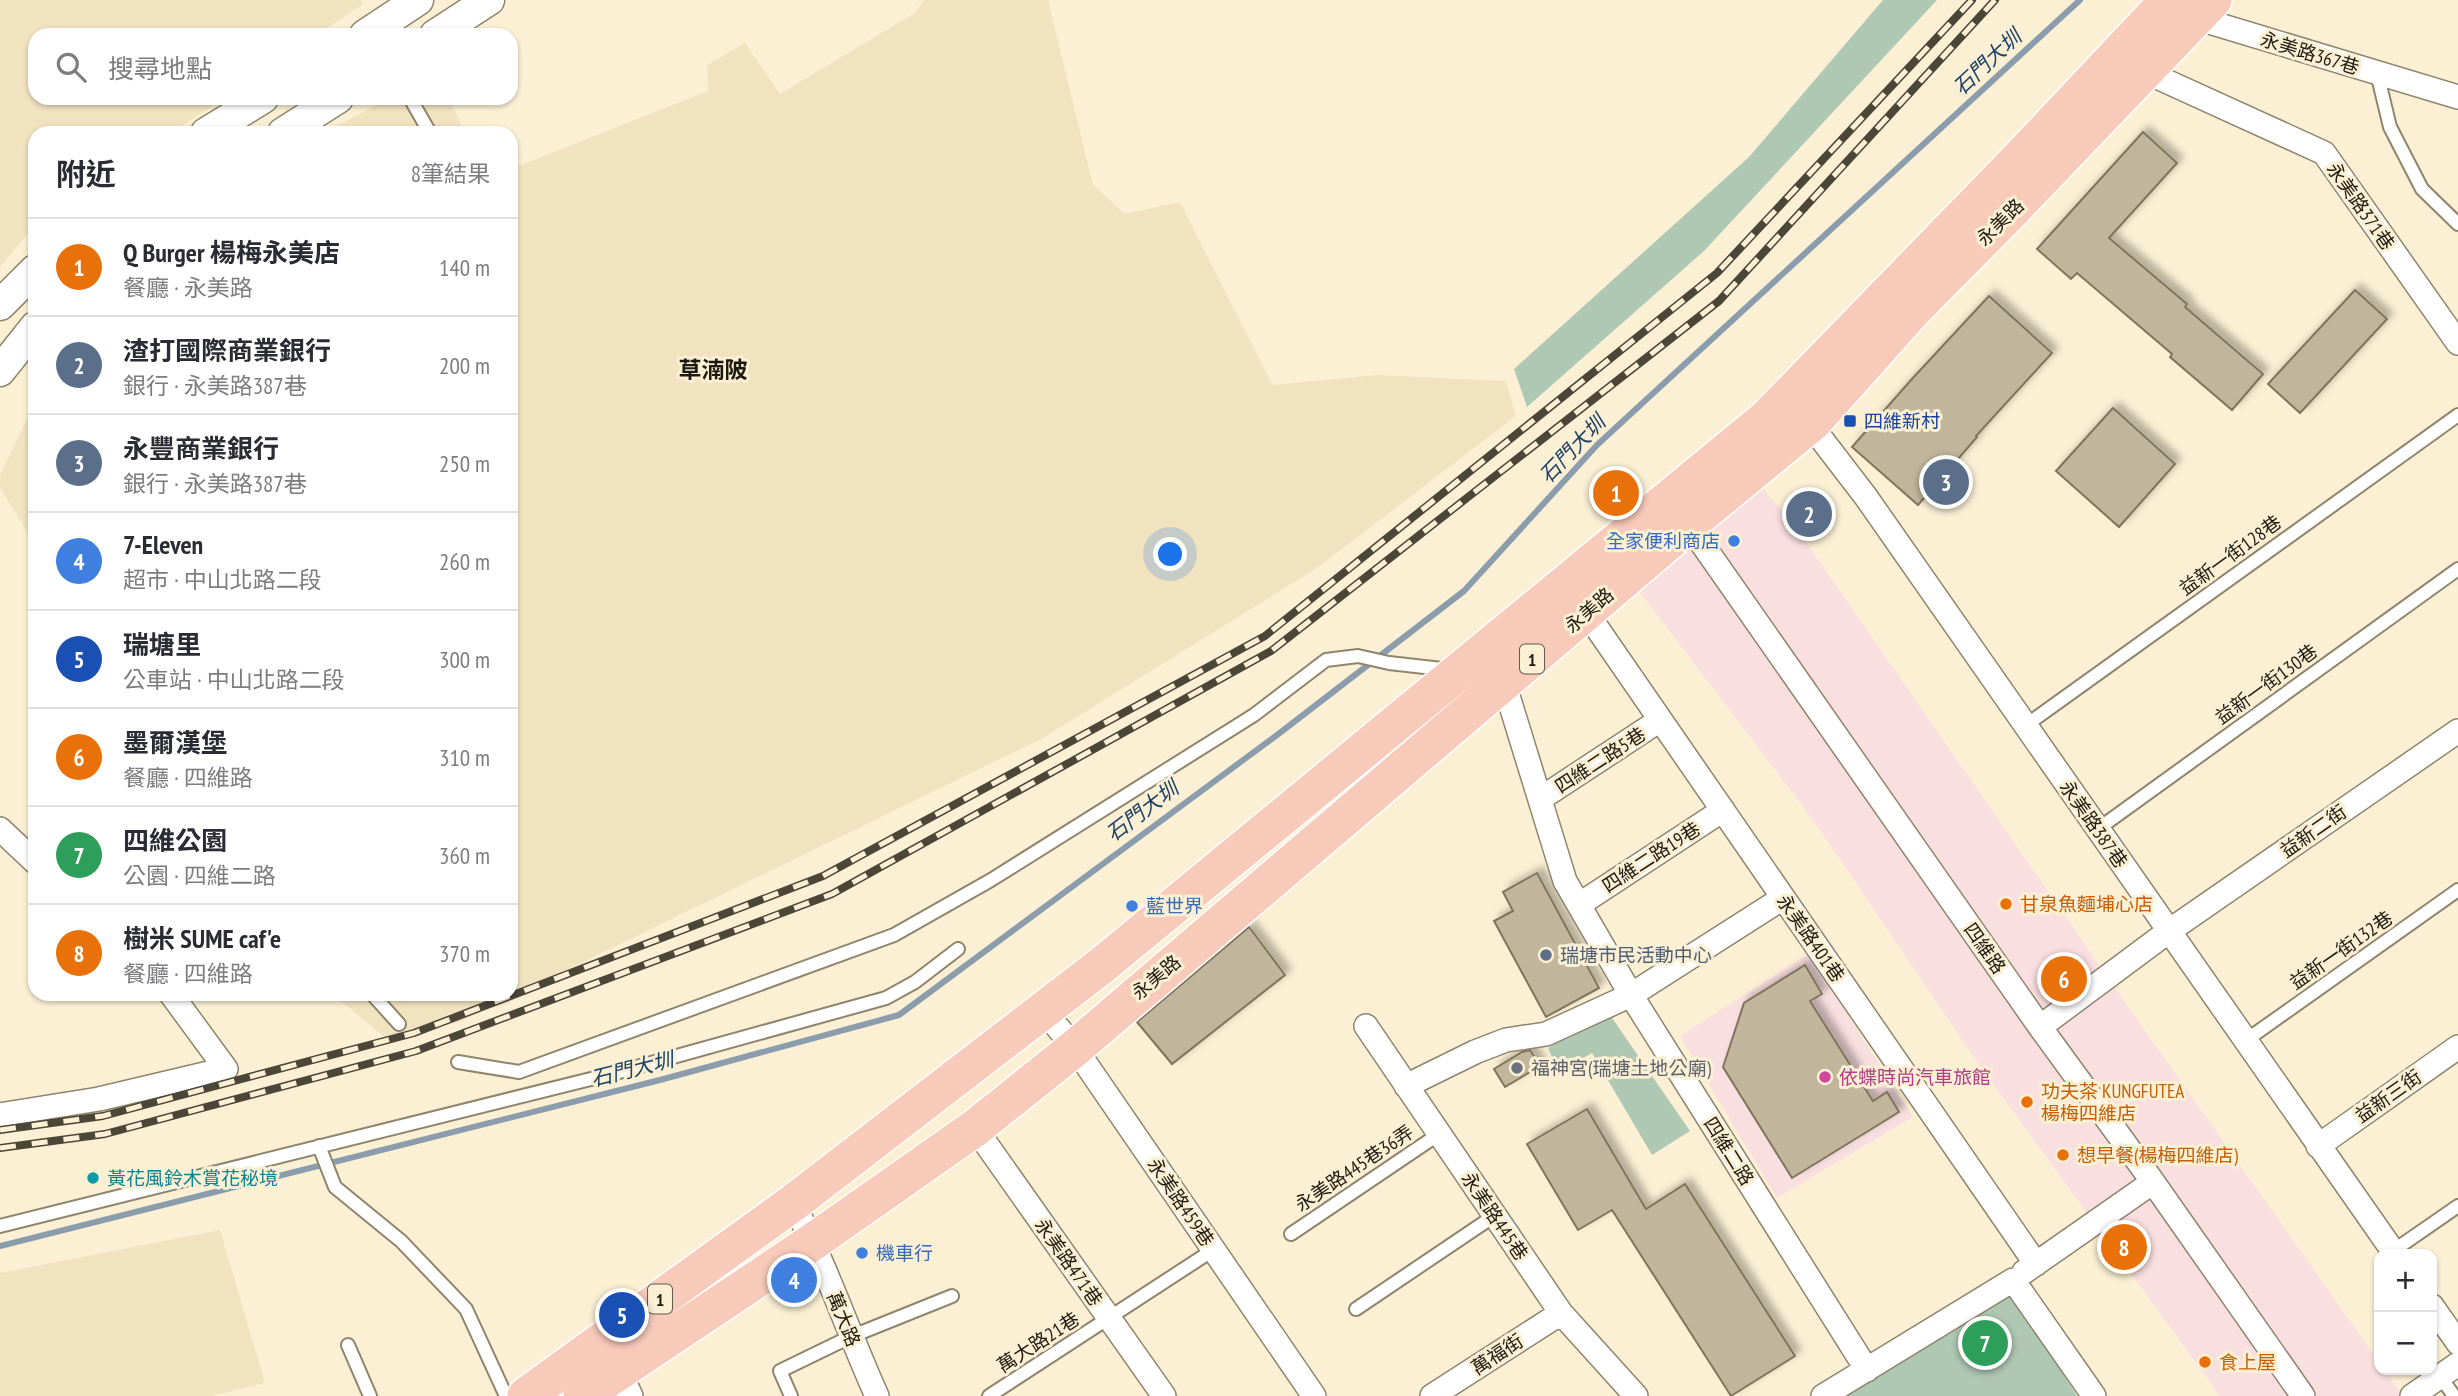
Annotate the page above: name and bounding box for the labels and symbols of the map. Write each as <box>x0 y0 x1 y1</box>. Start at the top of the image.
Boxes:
water label: 石門大圳 <box>1947 21 2029 101</box>
street label: 永美路367巷 <box>2258 27 2362 79</box>
street label: 永美路371巷 <box>2322 157 2400 255</box>
street label: 永美路 <box>1971 193 2029 251</box>
district label: 草湳陂 <box>679 355 748 384</box>
water label: 石門大圳 <box>1533 407 1613 489</box>
place label: 四維新村 <box>1864 409 1940 433</box>
marker: 四維新村 <box>1842 413 1858 429</box>
pin: 3 <box>1923 456 1969 508</box>
pin: 1 <box>1593 467 1639 519</box>
pin: 2 <box>1786 488 1832 540</box>
street label: 益新一街128巷 <box>2174 510 2286 600</box>
place label: 全家便利商店 <box>1606 529 1720 553</box>
marker: 全家便利商店 <box>1726 533 1742 549</box>
your location <box>1153 537 1187 571</box>
street label: 永美路 <box>1560 582 1618 638</box>
street label: 益新一街130巷 <box>2210 639 2322 729</box>
road number: 1 <box>1520 644 1544 674</box>
street label: 四維二路5巷 <box>1550 722 1650 798</box>
water label: 石門大圳 <box>1100 773 1186 847</box>
street label: 永美路387巷 <box>2055 775 2133 873</box>
street label: 益新二街 <box>2275 799 2351 863</box>
street label: 四維二路19巷 <box>1597 816 1705 898</box>
street label: 永美路401巷 <box>1772 889 1850 987</box>
place label: 甘泉魚麵埔心店 <box>2020 892 2153 916</box>
place label: 藍世界 <box>1146 894 1203 918</box>
marker: 甘泉魚麵埔心店 <box>1998 896 2014 912</box>
marker: 藍世界 <box>1124 898 1140 914</box>
street label: 益新一街132巷 <box>2285 906 2397 994</box>
street label: 四維路 <box>1959 918 2011 978</box>
place label: 瑞塘市民活動中心 <box>1560 943 1712 967</box>
marker: 瑞塘市民活動中心 <box>1538 947 1554 963</box>
street label: 永美路 <box>1126 949 1186 1005</box>
pin: 6 <box>2041 953 2087 1005</box>
water label: 石門大圳 <box>588 1045 679 1092</box>
place label: 福神宮(瑞塘土地公廟) <box>1531 1056 1711 1080</box>
marker: 福神宮(瑞塘土地公廟) <box>1509 1060 1525 1076</box>
street label: 益新三街 <box>2350 1064 2426 1128</box>
place label: 依蝶時尚汽車旅館 <box>1839 1065 1991 1089</box>
marker: 依蝶時尚汽車旅館 <box>1817 1069 1833 1085</box>
place label: 功夫茶 KUNGFUTEA 楊梅四維店 <box>2041 1079 2184 1125</box>
marker: 功夫茶 KUNGFUTEA 楊梅四維店 <box>2019 1094 2035 1110</box>
street label: 四維二路 <box>1699 1112 1759 1190</box>
street label: 永美路445巷36弄 <box>1290 1120 1418 1216</box>
place label: 想早餐(楊梅四維店) <box>2077 1143 2238 1167</box>
marker: 想早餐(楊梅四維店) <box>2055 1147 2071 1163</box>
street label: 永美路459巷 <box>1143 1153 1219 1251</box>
place label: 黃花風鈴木賞花秘境 <box>107 1166 278 1190</box>
street label: 永美路445巷 <box>1457 1167 1533 1265</box>
marker: 黃花風鈴木賞花秘境 <box>85 1170 101 1186</box>
street label: 永美路471巷 <box>1030 1213 1108 1311</box>
pin: 8 <box>2101 1221 2147 1273</box>
place label: 機車行 <box>876 1241 933 1265</box>
marker: 機車行 <box>854 1245 870 1261</box>
pin: 4 <box>771 1254 817 1306</box>
road number: 1 <box>648 1284 672 1314</box>
street label: 萬大路 <box>822 1288 866 1350</box>
pin: 5 <box>599 1289 645 1341</box>
street label: 萬大路21巷 <box>992 1307 1084 1377</box>
pin: 7 <box>1962 1317 2008 1369</box>
street label: 萬福街 <box>1467 1328 1527 1380</box>
place label: 食上屋 <box>2219 1350 2276 1374</box>
marker: 食上屋 <box>2197 1354 2213 1370</box>

